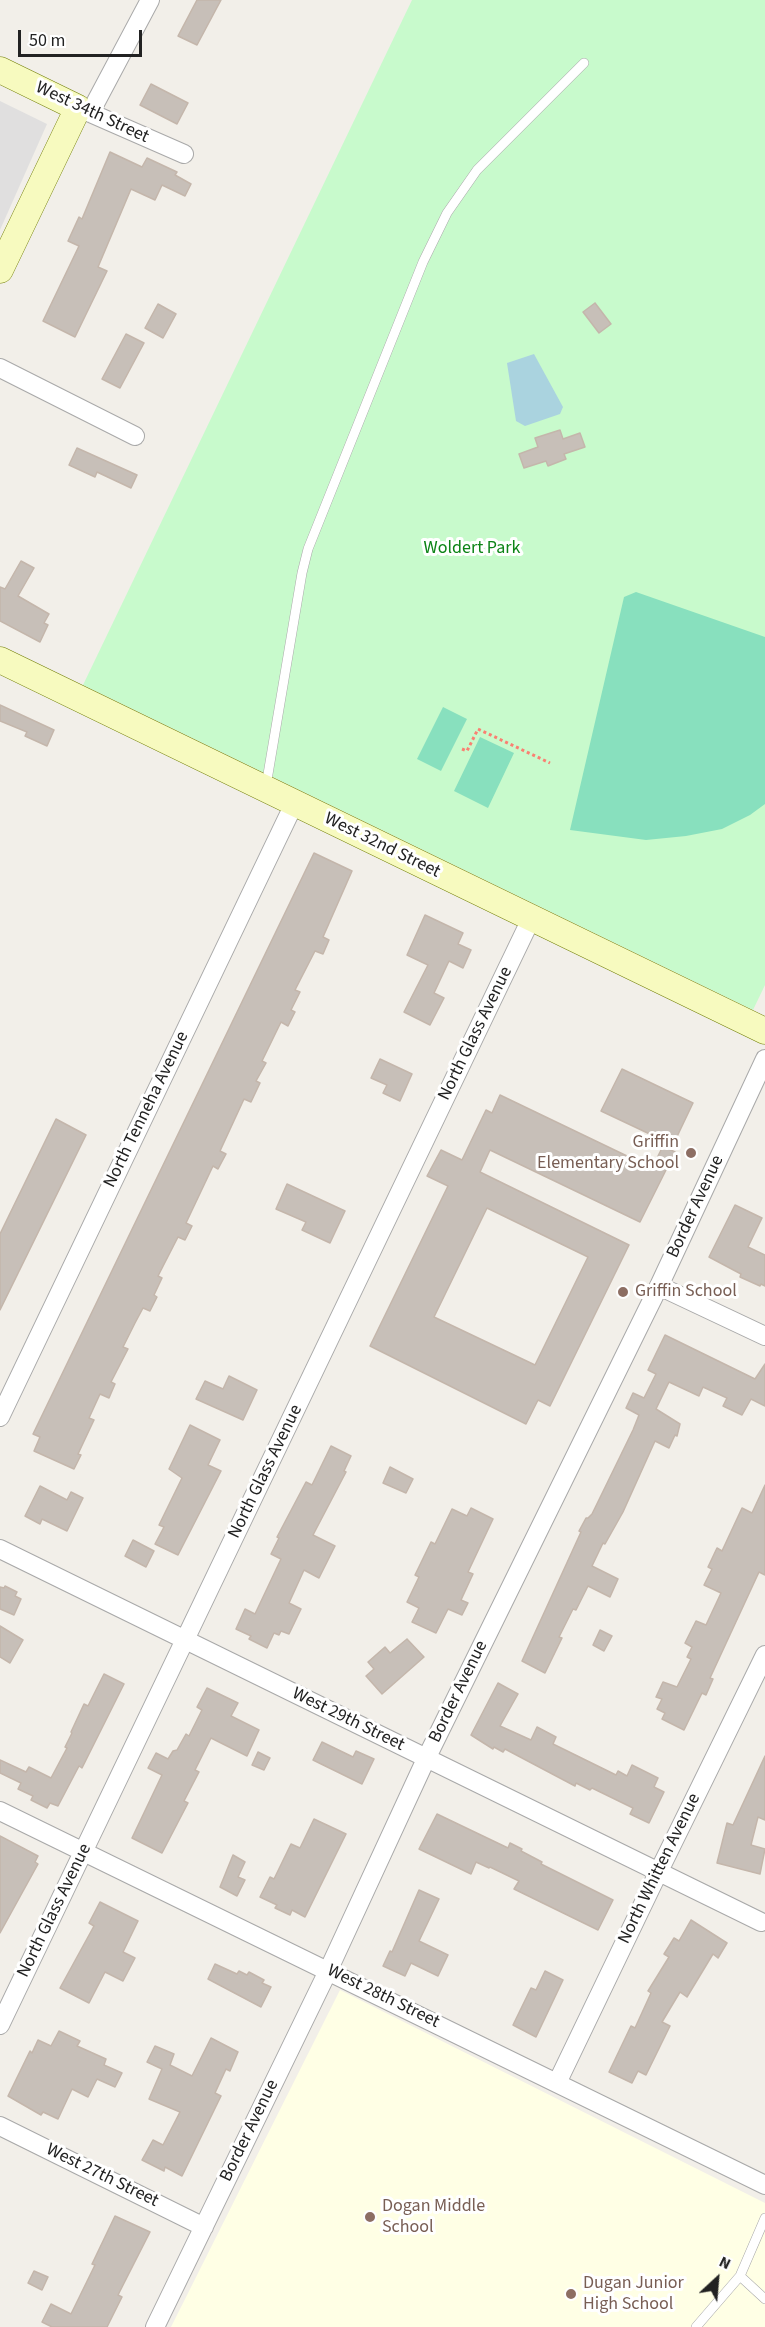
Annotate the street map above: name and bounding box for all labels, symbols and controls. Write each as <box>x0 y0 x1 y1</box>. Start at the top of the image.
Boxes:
scale bar <box>21 18 146 56</box>
text: 50 m <box>29 28 65 53</box>
street label: West 34th Street <box>32 77 152 149</box>
park label: Woldert Park <box>424 538 520 560</box>
street label: West 32nd Street <box>320 809 444 883</box>
street label: North Glass Avenue <box>434 964 518 1104</box>
street label: North Tenneha Avenue <box>100 1028 194 1192</box>
place label: Griffin Elementary School <box>537 1132 679 1174</box>
marker: Griffin Elementary School <box>684 1146 698 1160</box>
street label: Border Avenue <box>663 1152 729 1262</box>
place label: Griffin School <box>635 1281 737 1303</box>
marker: Griffin School <box>616 1285 630 1299</box>
street label: North Glass Avenue <box>224 1402 308 1542</box>
street label: Border Avenue <box>425 1638 493 1746</box>
street label: West 29th Street <box>288 1683 408 1757</box>
street label: North Whitten Avenue <box>614 1790 706 1948</box>
street label: North Glass Avenue <box>13 1841 97 1981</box>
street label: West 28th Street <box>323 1960 443 2034</box>
street label: Border Avenue <box>216 2077 284 2185</box>
street label: West 27th Street <box>42 2139 162 2213</box>
place label: Dogan Middle School <box>382 2196 485 2238</box>
marker: Dogan Middle School <box>363 2210 377 2224</box>
north arrow <box>687 2249 747 2309</box>
text: N <box>715 2251 734 2275</box>
place label: Dugan Junior High School <box>583 2273 684 2316</box>
marker: Dugan Junior High School <box>564 2287 578 2301</box>

